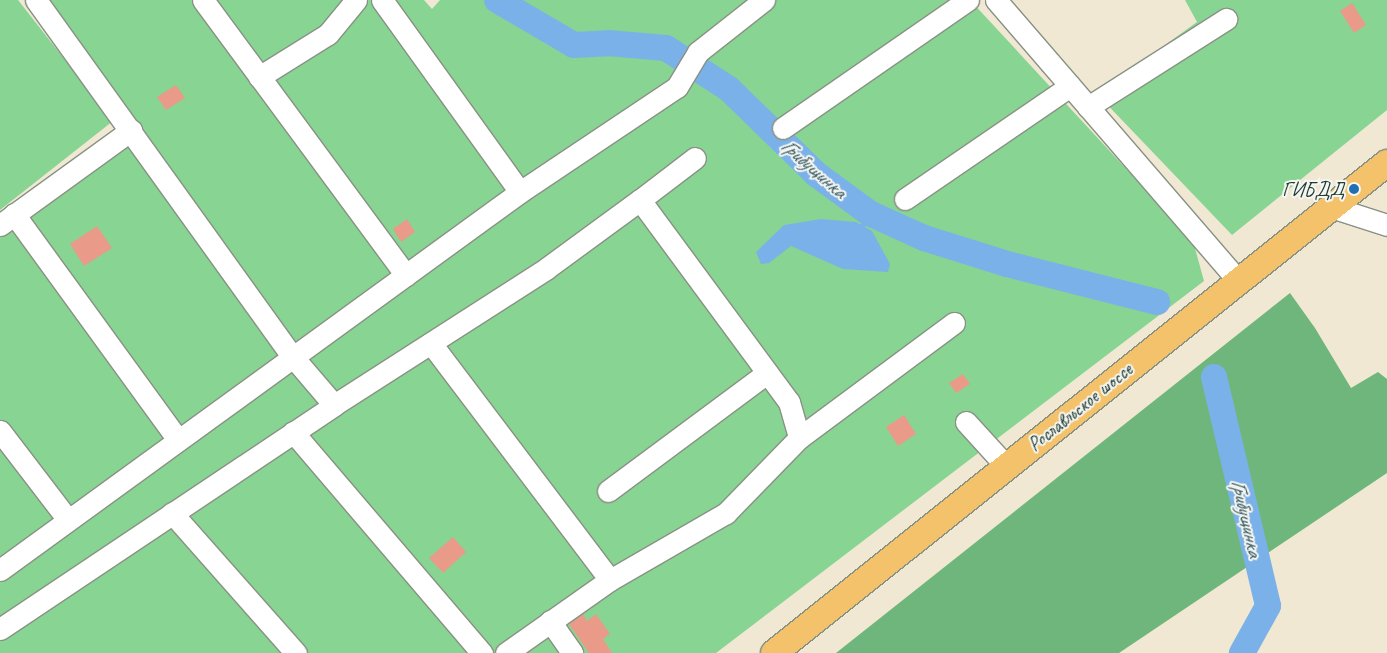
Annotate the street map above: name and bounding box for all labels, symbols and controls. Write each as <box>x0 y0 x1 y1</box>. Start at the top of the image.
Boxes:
water label: Грибущинка <box>776 133 852 203</box>
place label: ГИБДД <box>1282 177 1344 201</box>
marker: ГИБДД <box>1348 183 1360 195</box>
street label: Рославльское шоссе <box>1022 357 1138 457</box>
water label: Грибущинка <box>1226 477 1268 559</box>

